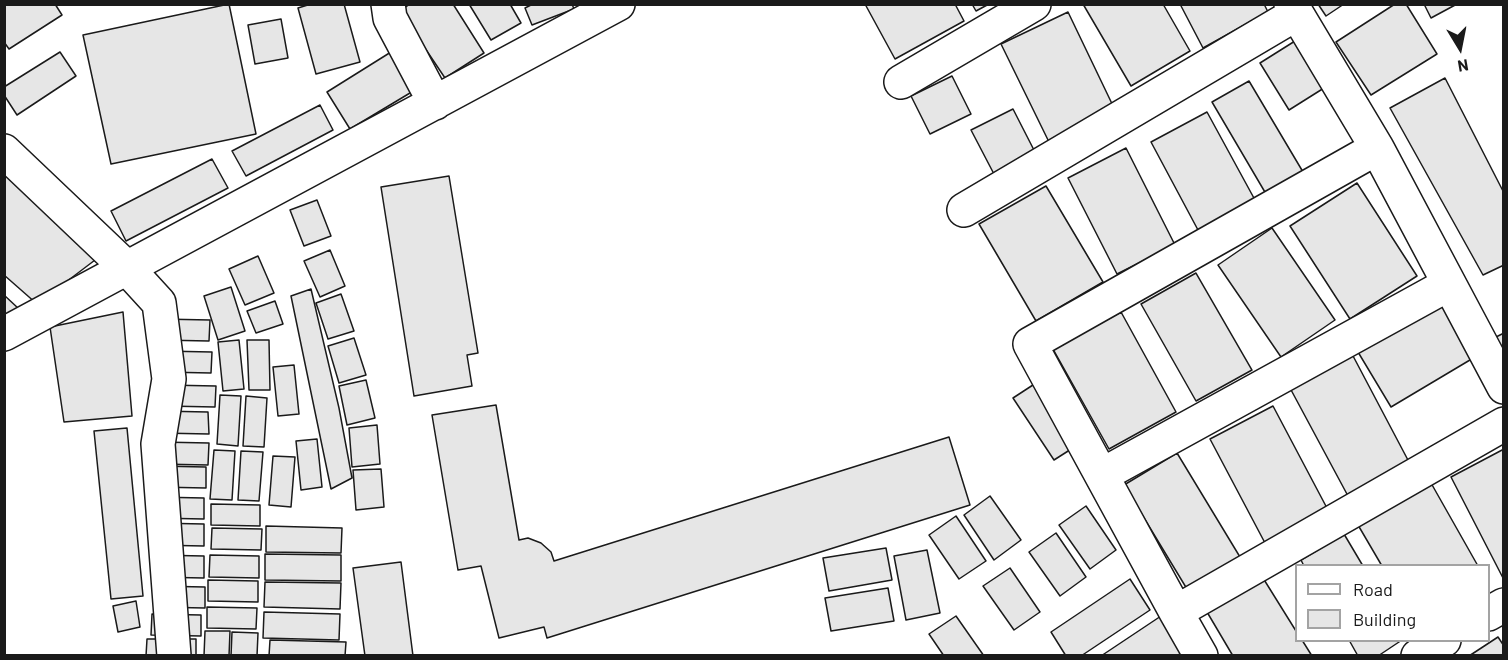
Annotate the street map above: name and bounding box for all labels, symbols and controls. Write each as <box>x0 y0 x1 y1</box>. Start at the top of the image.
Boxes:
north arrow <box>1430 18 1490 78</box>
text: N <box>1456 56 1470 76</box>
legend <box>1295 564 1490 642</box>
text: Road <box>1353 578 1393 600</box>
text: Building <box>1353 608 1416 630</box>

